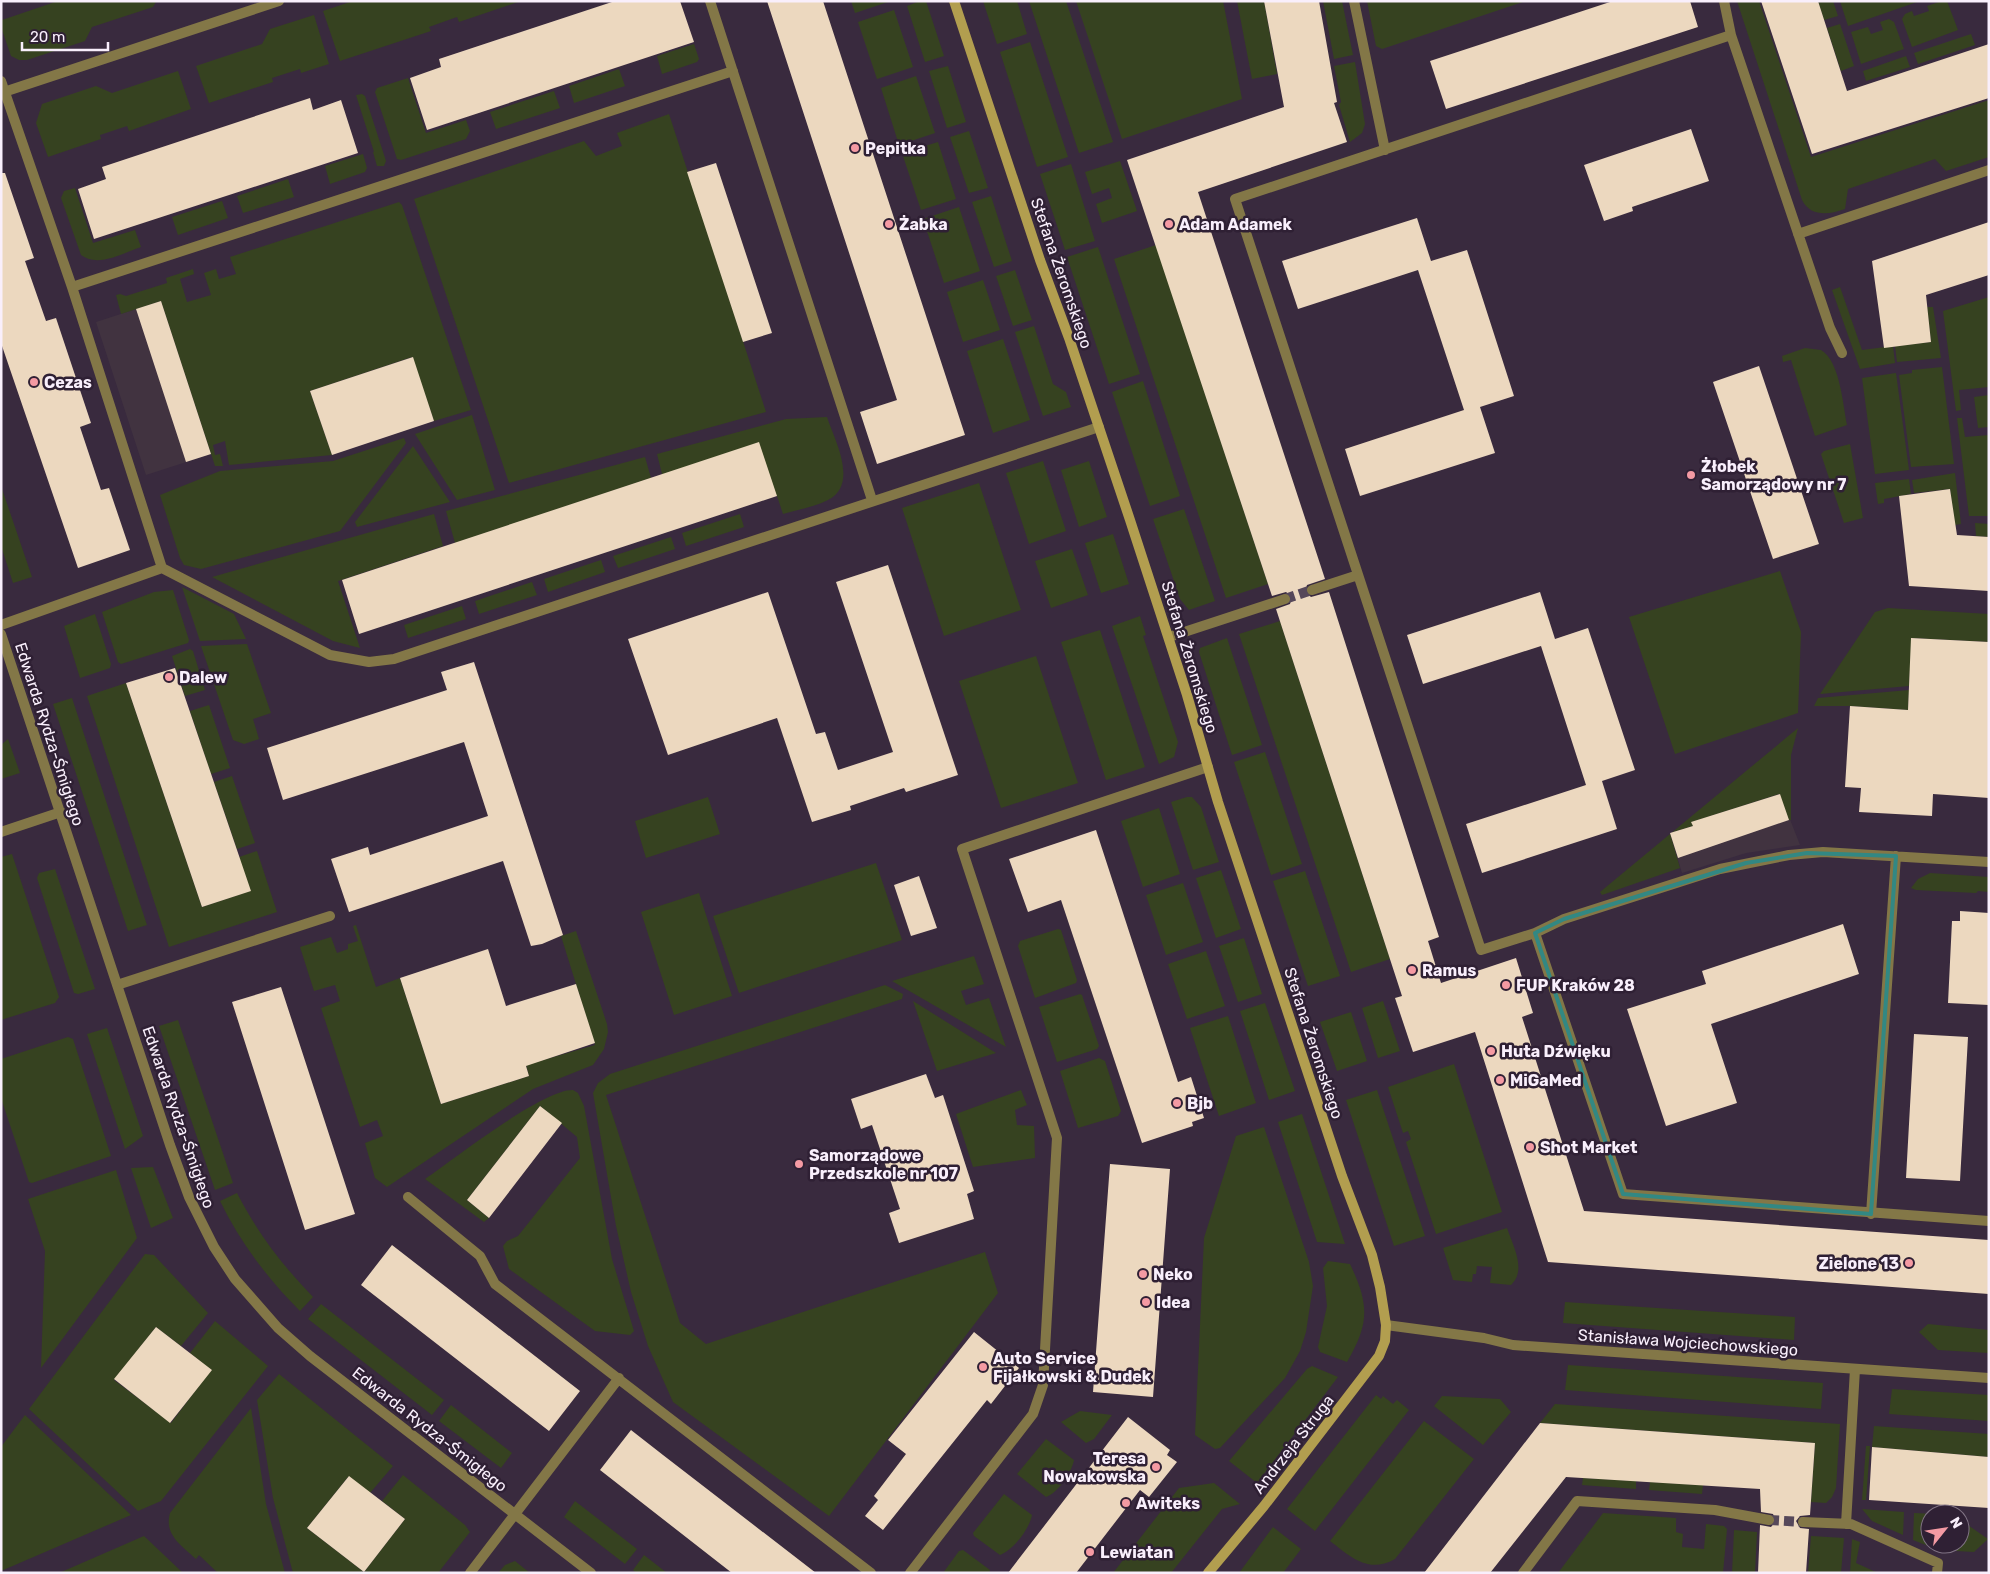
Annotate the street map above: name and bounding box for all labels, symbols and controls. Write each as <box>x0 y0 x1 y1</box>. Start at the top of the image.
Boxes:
scale bar <box>22 20 109 52</box>
text: 20 m <box>30 28 65 46</box>
place label: Pepitka <box>865 139 926 158</box>
marker: Pepitka <box>849 142 861 154</box>
street label: Stefana Żeromskiego <box>1027 195 1096 351</box>
place label: Żabka <box>899 215 948 234</box>
place label: Adam Adamek <box>1179 215 1293 234</box>
marker: Żabka <box>883 218 895 230</box>
marker: Adam Adamek <box>1163 218 1175 230</box>
place label: Cezas <box>44 373 92 392</box>
marker: Cezas <box>28 376 40 388</box>
place label: Żłobek Samorządowy nr 7 <box>1701 457 1846 494</box>
marker: Żłobek Samorządowy nr 7 <box>1685 469 1697 481</box>
street label: Stefana Żeromskiego <box>1157 579 1222 735</box>
street label: Edwarda Rydza-Śmigłego <box>11 640 89 828</box>
place label: Dalew <box>179 668 228 687</box>
marker: Dalew <box>163 671 175 683</box>
place label: Ramus <box>1422 961 1476 980</box>
marker: Ramus <box>1406 964 1418 976</box>
street label: Stefana Żeromskiego <box>1280 965 1347 1121</box>
place label: FUP Kraków 28 <box>1516 976 1635 995</box>
marker: FUP Kraków 28 <box>1500 979 1512 991</box>
street label: Edwarda Rydza-Śmigłego <box>138 1023 220 1211</box>
place label: Huta Dźwięku <box>1501 1042 1611 1061</box>
marker: Huta Dźwięku <box>1485 1045 1497 1057</box>
place label: MiGaMed <box>1510 1071 1582 1090</box>
marker: MiGaMed <box>1494 1074 1506 1086</box>
place label: Bjb <box>1187 1094 1213 1113</box>
marker: Bjb <box>1171 1097 1183 1109</box>
place label: Shot Market <box>1540 1138 1638 1157</box>
marker: Shot Market <box>1524 1141 1536 1153</box>
place label: Samorządowe Przedszkole nr 107 <box>809 1146 958 1183</box>
marker: Samorządowe Przedszkole nr 107 <box>793 1158 805 1170</box>
place label: Zielone 13 <box>1818 1254 1899 1273</box>
marker: Zielone 13 <box>1903 1257 1915 1269</box>
place label: Neko <box>1153 1265 1193 1284</box>
marker: Neko <box>1137 1268 1149 1280</box>
place label: Idea <box>1156 1293 1190 1312</box>
marker: Idea <box>1140 1296 1152 1308</box>
street label: Stanisława Wojciechowskiego <box>1577 1325 1799 1360</box>
place label: Auto Service Fijałkowski & Dudek <box>993 1349 1152 1386</box>
marker: Auto Service Fijałkowski & Dudek <box>977 1361 989 1373</box>
street label: Edwarda Rydza-Śmigłego <box>348 1362 512 1496</box>
street label: Andrzeja Struga <box>1249 1391 1338 1497</box>
place label: Teresa Nowakowska <box>1043 1449 1146 1486</box>
marker: Teresa Nowakowska <box>1150 1461 1162 1473</box>
place label: Awiteks <box>1136 1494 1200 1513</box>
marker: Awiteks <box>1120 1497 1132 1509</box>
north arrow <box>1920 1504 1970 1554</box>
text: N <box>1946 1514 1966 1531</box>
place label: Lewiatan <box>1100 1543 1173 1562</box>
marker: Lewiatan <box>1084 1546 1096 1558</box>

